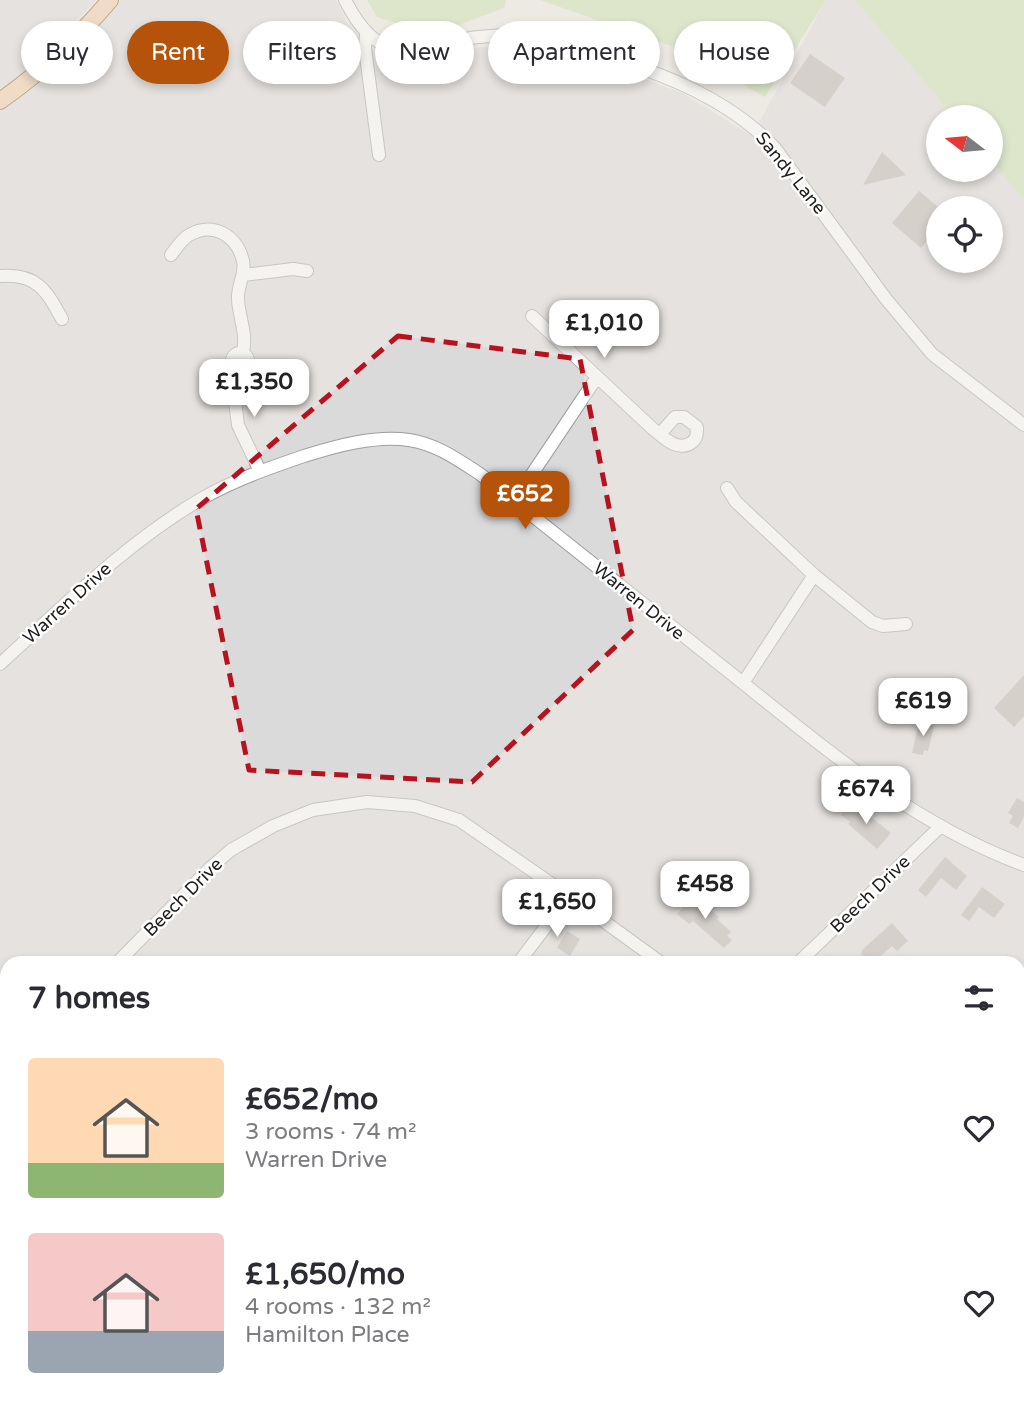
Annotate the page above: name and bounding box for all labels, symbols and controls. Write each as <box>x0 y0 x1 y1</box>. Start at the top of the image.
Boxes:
chip: Buy <box>21 21 113 84</box>
chip: Rent <box>127 21 229 84</box>
chip: Filters <box>243 21 361 84</box>
chip: New <box>375 21 474 84</box>
chip: Apartment <box>488 21 660 84</box>
chip: House <box>674 21 794 84</box>
north arrow <box>926 105 1003 182</box>
map controls <box>926 105 1003 273</box>
street label: Sandy Lane <box>751 127 831 219</box>
button: locate <box>926 196 1003 273</box>
pin: £1,010 <box>547 300 661 360</box>
text: £1,010 <box>565 309 643 337</box>
pin: £1,350 <box>197 360 311 419</box>
text: £1,350 <box>215 368 293 396</box>
pin: £652 <box>484 472 566 531</box>
text: £652 <box>496 480 554 508</box>
street label: Warren Drive <box>589 557 689 645</box>
street label: Warren Drive <box>18 558 116 648</box>
pin: £619 <box>882 678 964 738</box>
text: £619 <box>894 687 952 715</box>
pin: £674 <box>825 766 907 826</box>
text: £674 <box>837 775 895 803</box>
street label: Beech Drive <box>826 851 914 937</box>
street label: Beech Drive <box>139 853 227 941</box>
pin: £458 <box>664 862 746 921</box>
text: £458 <box>676 870 734 898</box>
pin: £1,650 <box>500 880 614 939</box>
text: £1,650 <box>518 888 596 916</box>
icon: filters <box>960 979 998 1017</box>
text: 7 homes <box>28 980 150 1017</box>
text: £652/mo <box>245 1081 378 1118</box>
icon: home <box>84 1086 168 1170</box>
icon: heart <box>960 1109 998 1147</box>
text: 3 rooms · 74 m² <box>245 1118 416 1146</box>
text: Warren Drive <box>245 1146 387 1174</box>
text: £1,650/mo <box>245 1256 405 1293</box>
icon: home <box>84 1261 168 1345</box>
icon: heart <box>960 1284 998 1322</box>
text: 4 rooms · 132 m² <box>245 1293 431 1321</box>
text: Hamilton Place <box>245 1321 410 1349</box>

